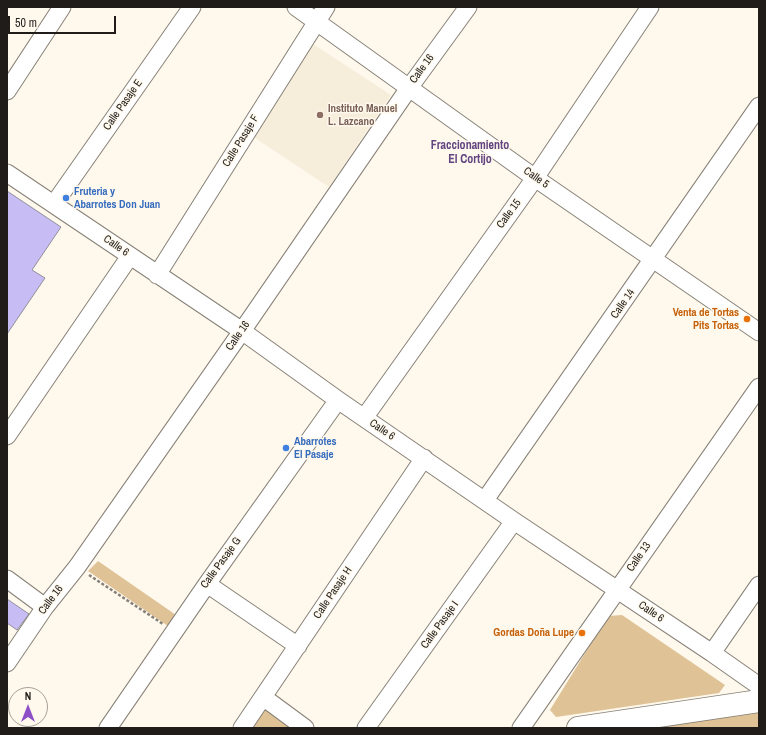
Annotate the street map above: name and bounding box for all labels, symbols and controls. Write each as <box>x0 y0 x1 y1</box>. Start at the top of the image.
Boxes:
scale bar <box>10 8 118 34</box>
text: 50 m <box>15 15 37 31</box>
street label: Calle 16 <box>407 52 437 86</box>
street label: Calle Pasaje E <box>101 77 145 133</box>
place label: Instituto Manuel L. Lazcano <box>328 102 397 128</box>
marker: Instituto Manuel L. Lazcano <box>315 110 325 120</box>
street label: Calle Pasaje F <box>220 113 262 169</box>
district label: Fraccionamiento El Cortijo <box>431 139 509 167</box>
street label: Calle 5 <box>521 165 551 191</box>
place label: Fruteria y Abarrotes Don Juan <box>74 185 160 211</box>
marker: Fruteria y Abarrotes Don Juan <box>61 193 71 203</box>
street label: Calle 15 <box>494 197 524 231</box>
street label: Calle 6 <box>101 233 131 259</box>
street label: Calle 14 <box>608 287 638 321</box>
place label: Venta de Tortas Pits Tortas <box>673 306 739 332</box>
marker: Venta de Tortas Pits Tortas <box>742 314 752 324</box>
street label: Calle 16 <box>223 319 253 353</box>
street label: Calle 6 <box>367 417 397 443</box>
place label: Abarrotes El Pasaje <box>294 435 337 461</box>
marker: Abarrotes El Pasaje <box>281 443 291 453</box>
street label: Calle Pasaje G <box>198 535 244 591</box>
street label: Calle 13 <box>624 540 654 574</box>
street label: Calle Pasaje H <box>311 565 355 621</box>
street label: Calle 16 <box>36 583 66 617</box>
street label: Calle Pasaje I <box>418 599 462 651</box>
street label: Calle 6 <box>636 599 666 625</box>
place label: Gordas Doña Lupe <box>493 626 574 640</box>
marker: Gordas Doña Lupe <box>577 628 587 638</box>
north arrow <box>8 687 48 727</box>
text: N <box>25 689 31 703</box>

